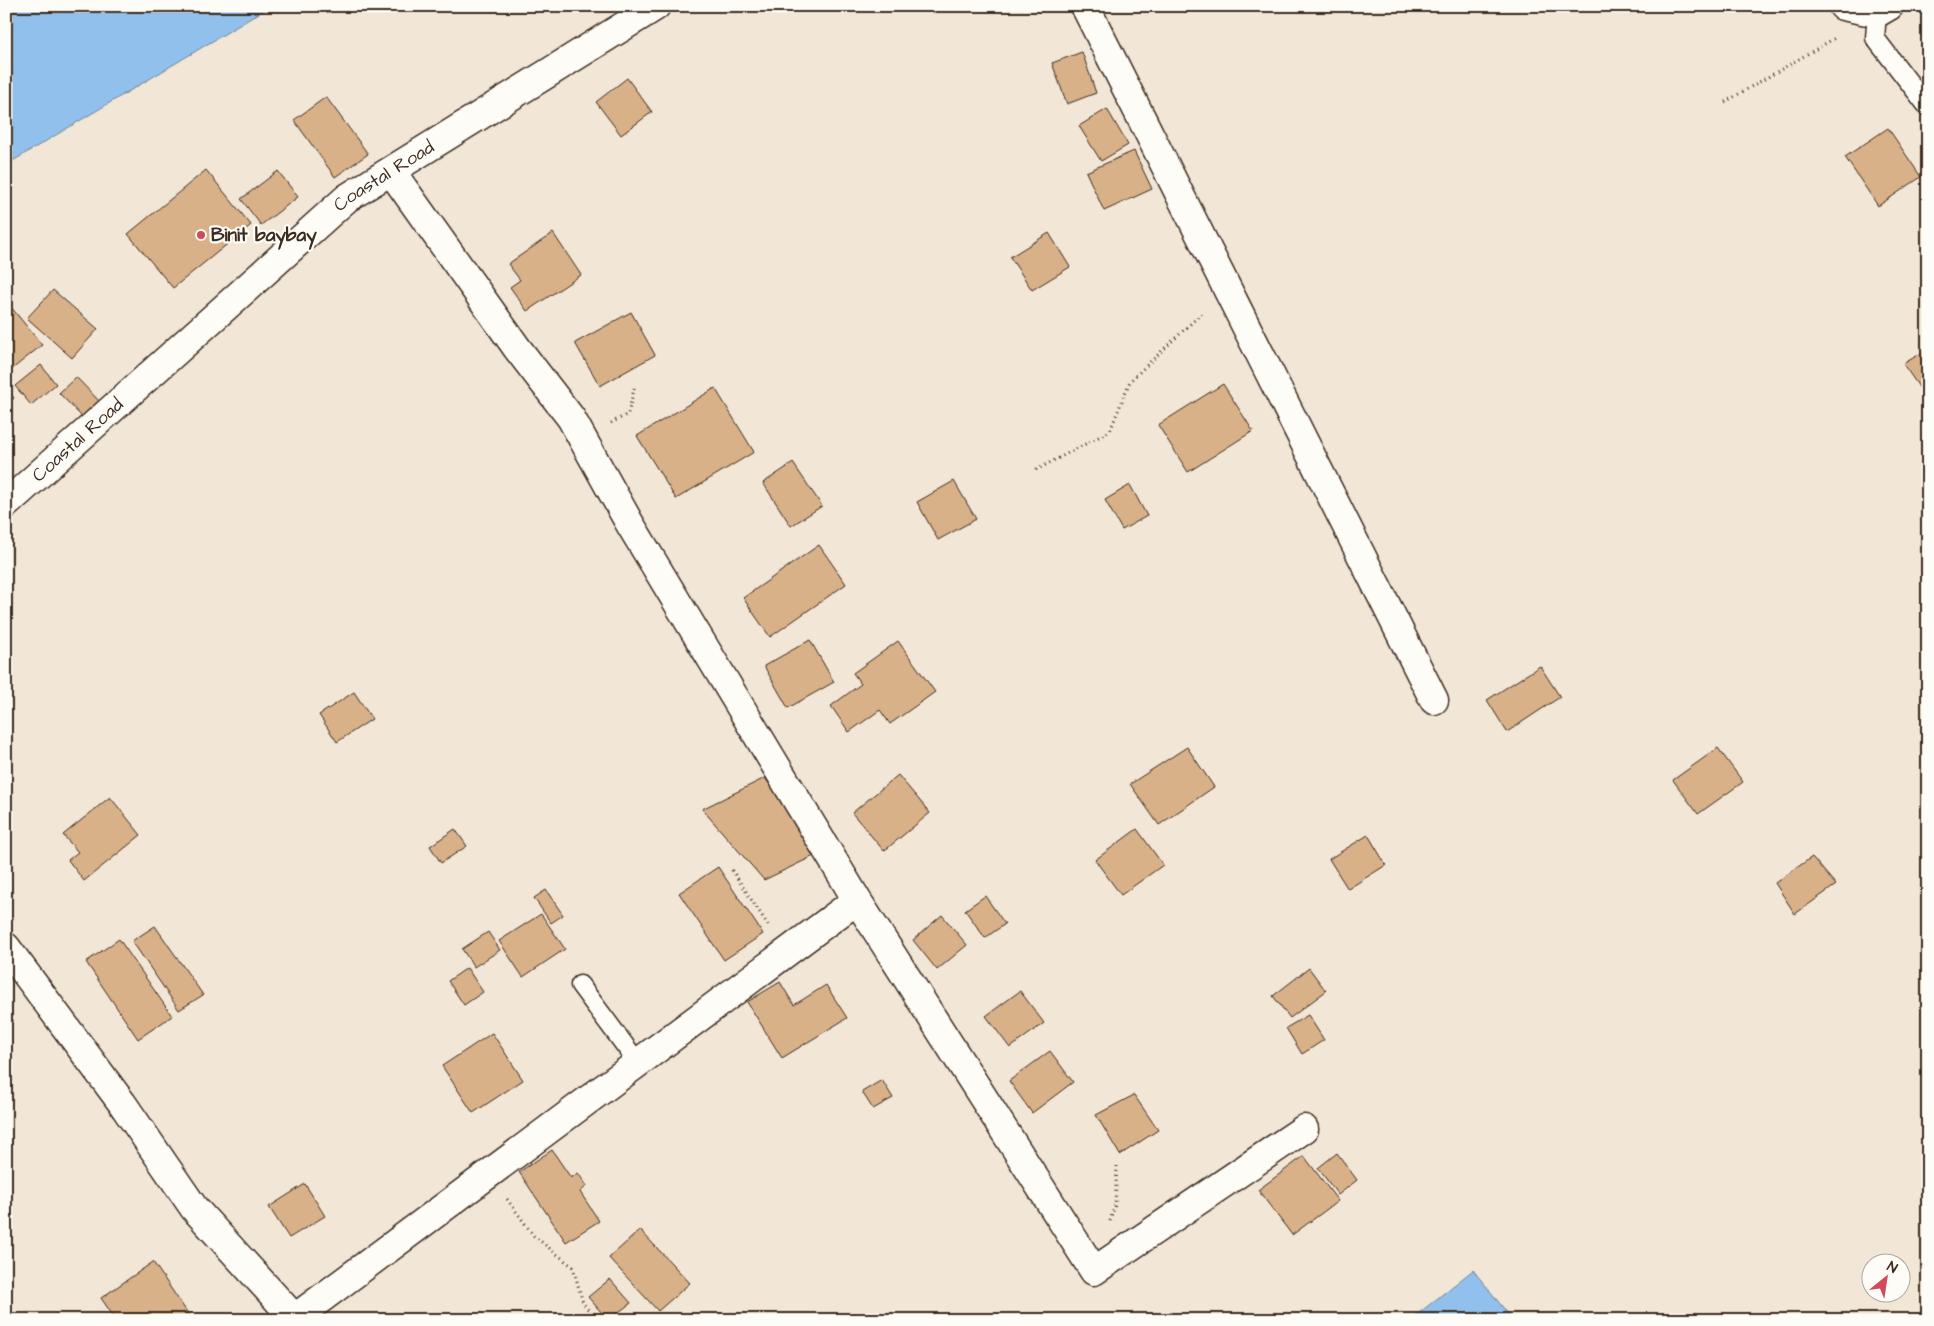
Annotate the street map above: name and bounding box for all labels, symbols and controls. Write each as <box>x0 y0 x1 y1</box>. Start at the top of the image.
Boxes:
street label: Coastal Road <box>327 133 440 218</box>
place label: Binit baybay <box>211 222 317 250</box>
marker: Binit baybay <box>195 229 207 241</box>
street label: Coastal Road <box>26 391 129 488</box>
north arrow <box>1862 1254 1912 1304</box>
text: N <box>1883 1257 1901 1279</box>

